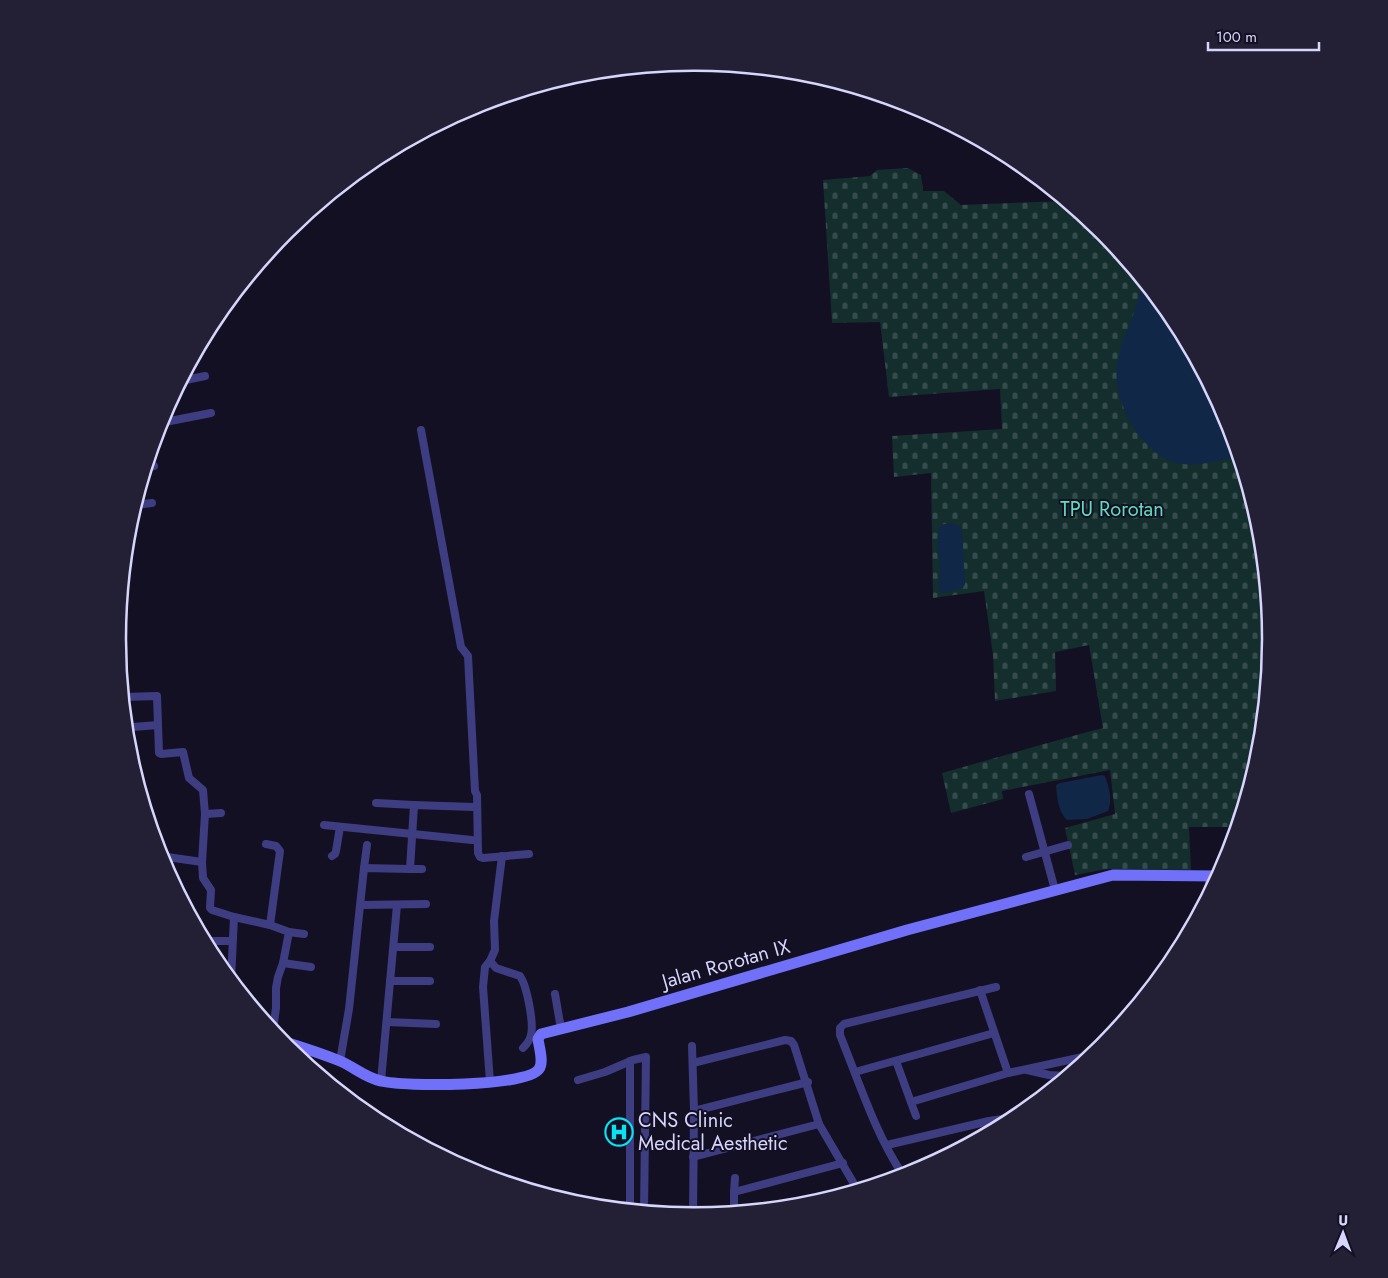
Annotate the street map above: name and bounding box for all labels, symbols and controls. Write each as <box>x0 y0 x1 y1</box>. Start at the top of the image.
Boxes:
scale bar <box>1208 20 1319 52</box>
text: 100 m <box>1216 26 1257 48</box>
park label: TPU Rorotan <box>1060 495 1164 524</box>
street label: Jalan Rorotan IX <box>656 932 793 997</box>
place label: CNS Clinic Medical Aesthetic <box>638 1106 788 1158</box>
hospital icon: CNS Clinic Medical Aesthetic <box>604 1117 634 1147</box>
north arrow <box>1318 1208 1368 1258</box>
text: U <box>1338 1210 1348 1230</box>

